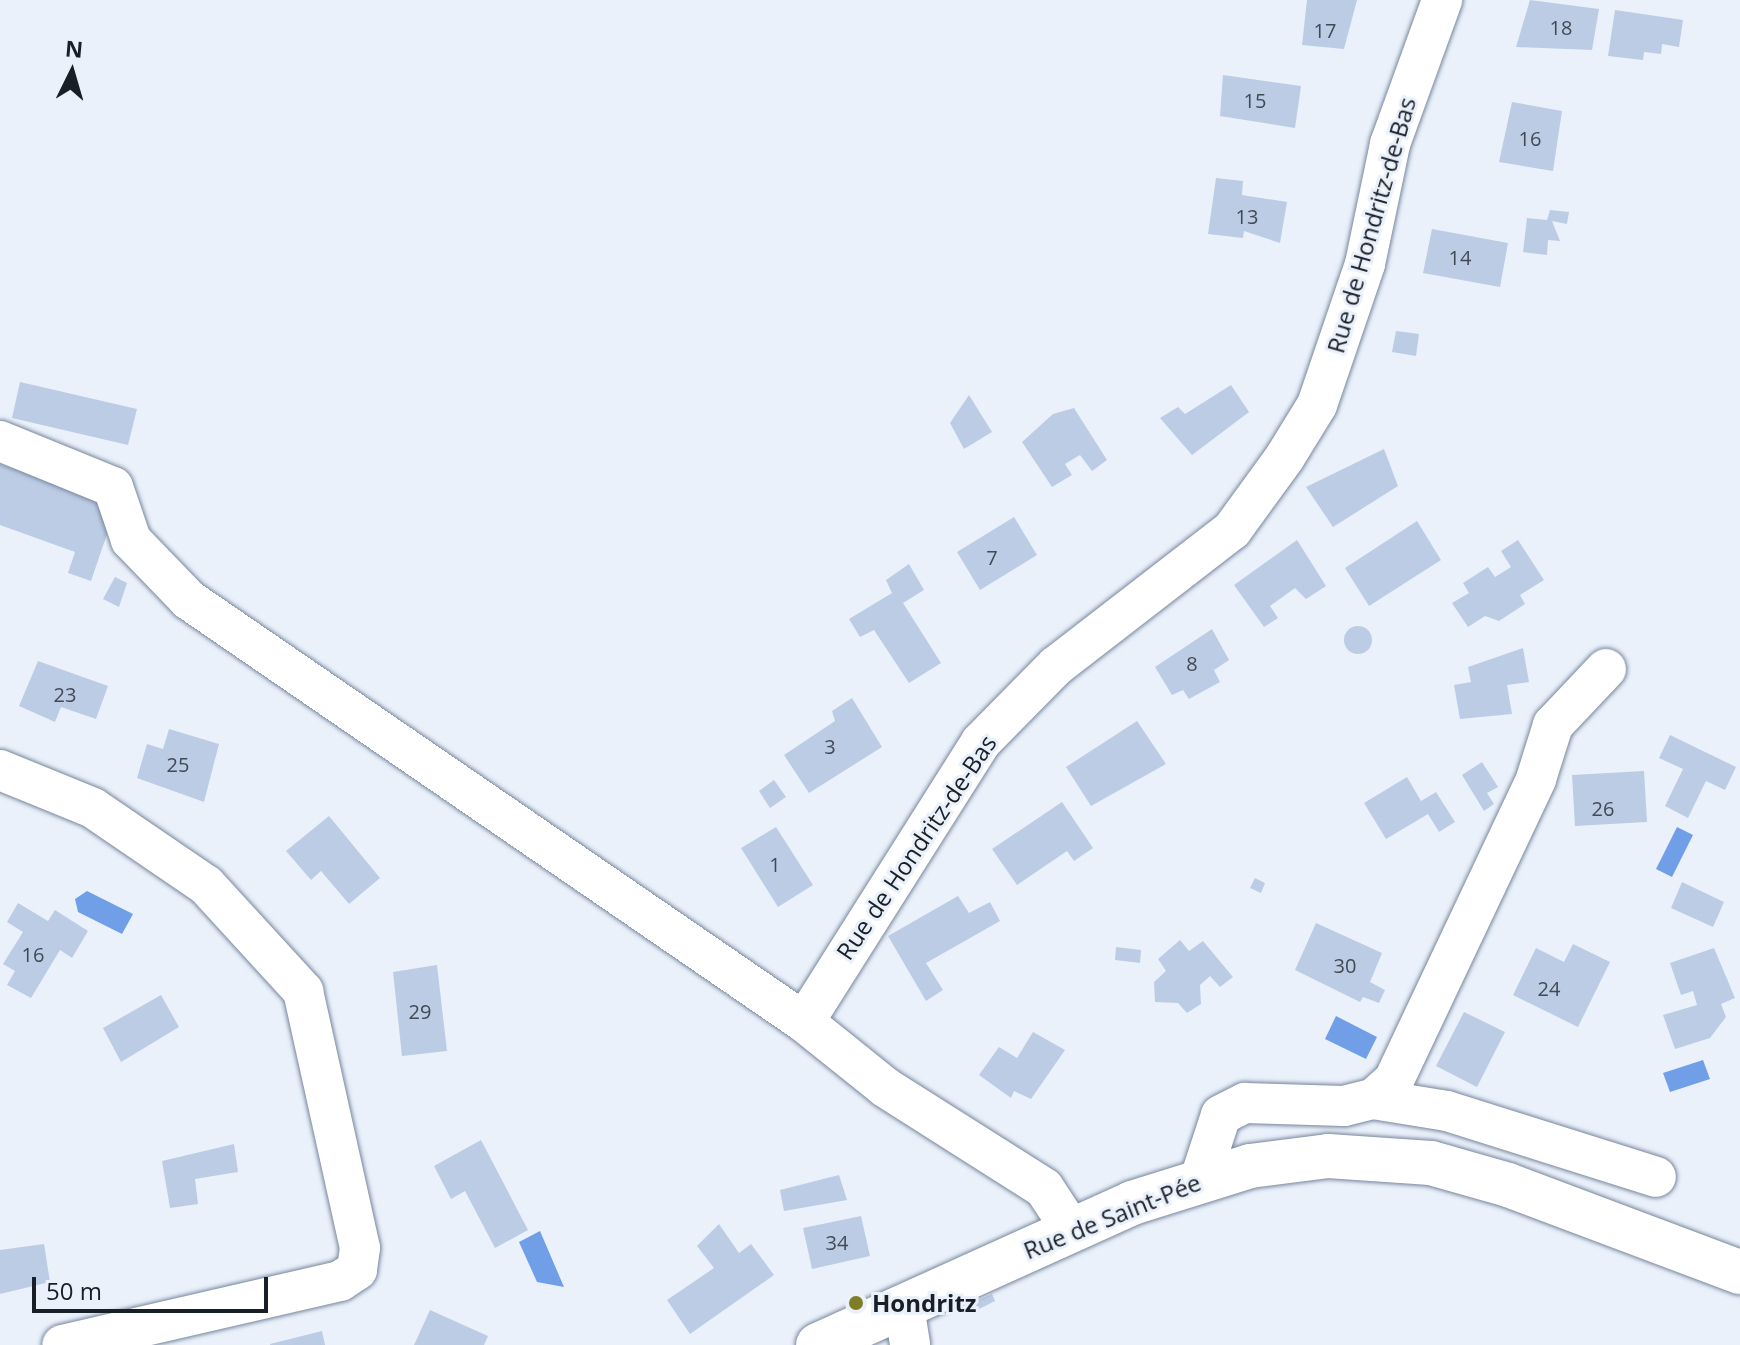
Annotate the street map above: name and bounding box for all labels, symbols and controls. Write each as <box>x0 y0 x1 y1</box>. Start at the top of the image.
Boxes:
house number: 18 <box>1550 15 1572 39</box>
house number: 17 <box>1314 18 1336 42</box>
north arrow <box>32 32 112 112</box>
text: N <box>64 32 84 64</box>
house number: 15 <box>1244 88 1266 112</box>
street label: Rue de Hondritz-de-Bas <box>1321 94 1421 356</box>
house number: 16 <box>1519 126 1541 150</box>
house number: 13 <box>1236 204 1258 228</box>
house number: 14 <box>1449 245 1471 269</box>
house number: 7 <box>986 545 998 569</box>
house number: 8 <box>1186 651 1198 675</box>
house number: 23 <box>54 682 76 706</box>
street label: Rue de Hondritz-de-Bas <box>830 729 1002 965</box>
house number: 3 <box>824 734 836 758</box>
house number: 25 <box>167 752 189 776</box>
house number: 26 <box>1592 796 1614 820</box>
house number: 1 <box>769 852 781 876</box>
house number: 16 <box>22 942 44 966</box>
house number: 30 <box>1334 953 1356 977</box>
house number: 24 <box>1538 976 1560 1000</box>
house number: 29 <box>409 999 431 1023</box>
street label: Rue de Saint-Pée <box>1019 1167 1205 1265</box>
house number: 34 <box>826 1230 848 1254</box>
scale bar <box>36 1261 272 1311</box>
text: 50 m <box>46 1274 102 1307</box>
place label: Hondritz <box>872 1289 977 1317</box>
marker: Hondritz <box>847 1294 865 1312</box>

